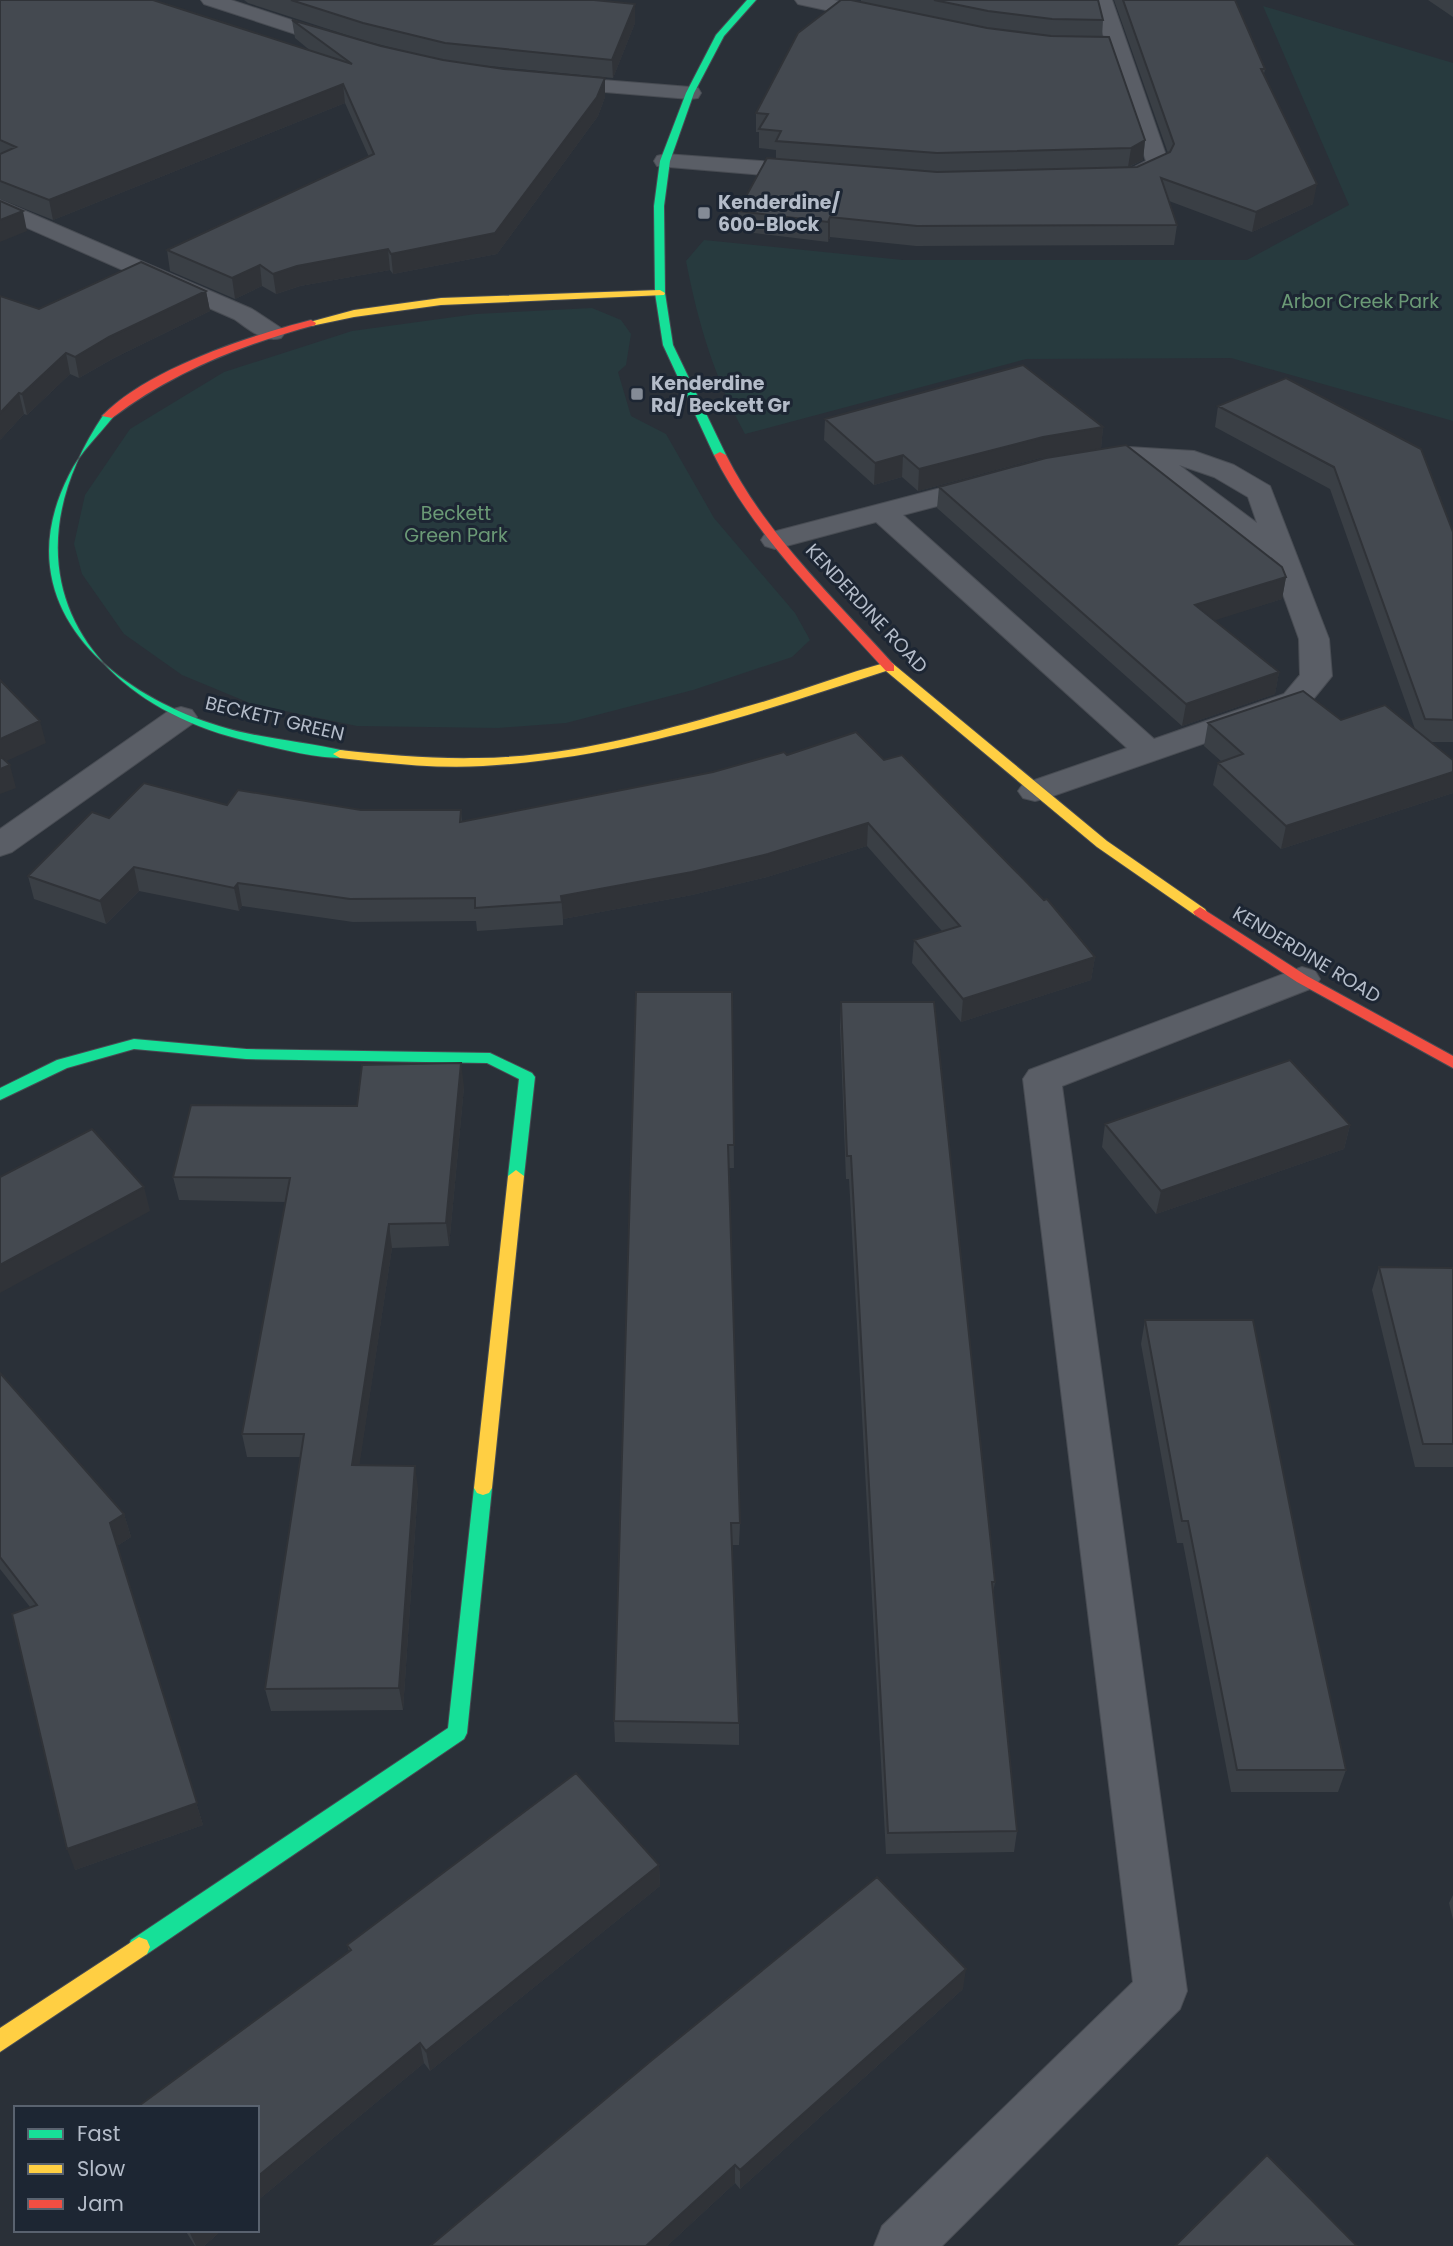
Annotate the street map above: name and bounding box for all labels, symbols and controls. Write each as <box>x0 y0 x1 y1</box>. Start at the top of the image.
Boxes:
place label: Kenderdine/ 600-Block <box>718 189 841 238</box>
marker: Kenderdine/ 600-Block <box>696 205 712 221</box>
park label: Arbor Creek Park <box>1281 288 1439 315</box>
place label: Kenderdine Rd/ Beckett Gr <box>651 370 790 419</box>
marker: Kenderdine Rd/ Beckett Gr <box>629 386 645 402</box>
park label: Beckett Green Park <box>404 500 508 549</box>
street label: KENDERDINE ROAD <box>799 538 934 679</box>
street label: BECKETT GREEN <box>203 689 347 748</box>
street label: KENDERDINE ROAD <box>1228 900 1386 1009</box>
legend <box>14 2106 259 2232</box>
text: Fast <box>77 2119 120 2148</box>
text: Slow <box>77 2154 125 2183</box>
text: Jam <box>77 2189 124 2218</box>

